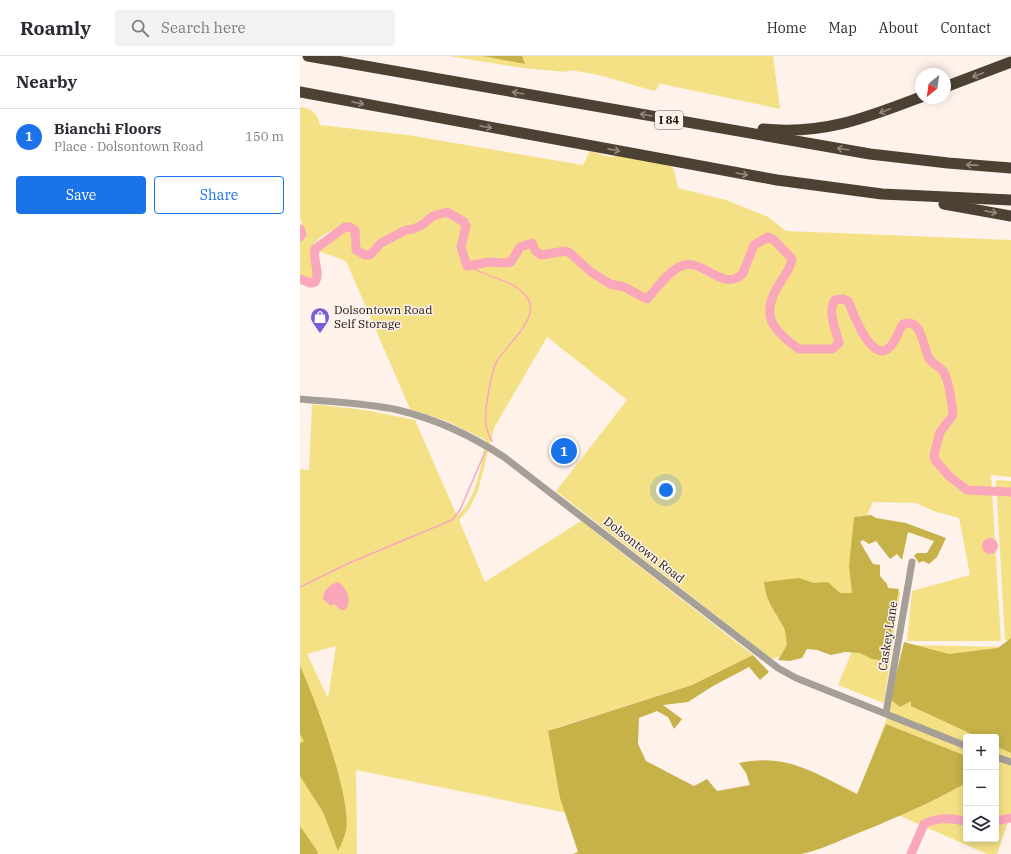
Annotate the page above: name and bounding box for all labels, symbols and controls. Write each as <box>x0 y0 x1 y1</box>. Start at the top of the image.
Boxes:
search box <box>115 10 395 46</box>
text: Roamly <box>20 16 91 40</box>
icon: search <box>129 17 151 39</box>
text: Search here <box>161 18 246 37</box>
text: Home <box>767 19 806 37</box>
text: Map <box>828 19 857 37</box>
text: About <box>879 19 918 37</box>
text: Contact <box>940 19 991 37</box>
north arrow <box>915 68 951 104</box>
text: Nearby <box>16 71 77 93</box>
one-way arrow <box>972 71 984 79</box>
one-way arrow <box>512 89 525 97</box>
one-way arrow <box>351 99 364 107</box>
one-way arrow <box>879 107 891 115</box>
one-way arrow <box>640 111 653 119</box>
road number: I 84 <box>655 111 683 129</box>
text: Bianchi Floors <box>54 119 161 138</box>
one-way arrow <box>479 123 492 131</box>
text: 1 <box>25 128 33 145</box>
text: 150 m <box>245 128 284 145</box>
text: Place · Dolsontown Road <box>54 138 204 155</box>
one-way arrow <box>837 145 850 153</box>
one-way arrow <box>607 147 620 155</box>
one-way arrow <box>966 162 979 169</box>
one-way arrow <box>735 170 748 178</box>
button: Save <box>16 176 146 214</box>
button: Share <box>154 176 284 214</box>
one-way arrow <box>984 208 997 216</box>
place label: Dolsontown Road Self Storage <box>334 302 432 331</box>
shop icon: Dolsontown Road Self Storage <box>309 306 331 334</box>
pin: 1 <box>551 436 577 466</box>
your location <box>656 480 676 500</box>
street label: Dolsontown Road <box>601 513 688 586</box>
street label: Caskey Lane <box>875 600 900 672</box>
map controls <box>963 734 999 842</box>
button: + <box>963 734 999 770</box>
button: − <box>963 770 999 806</box>
button: layers <box>963 806 999 842</box>

